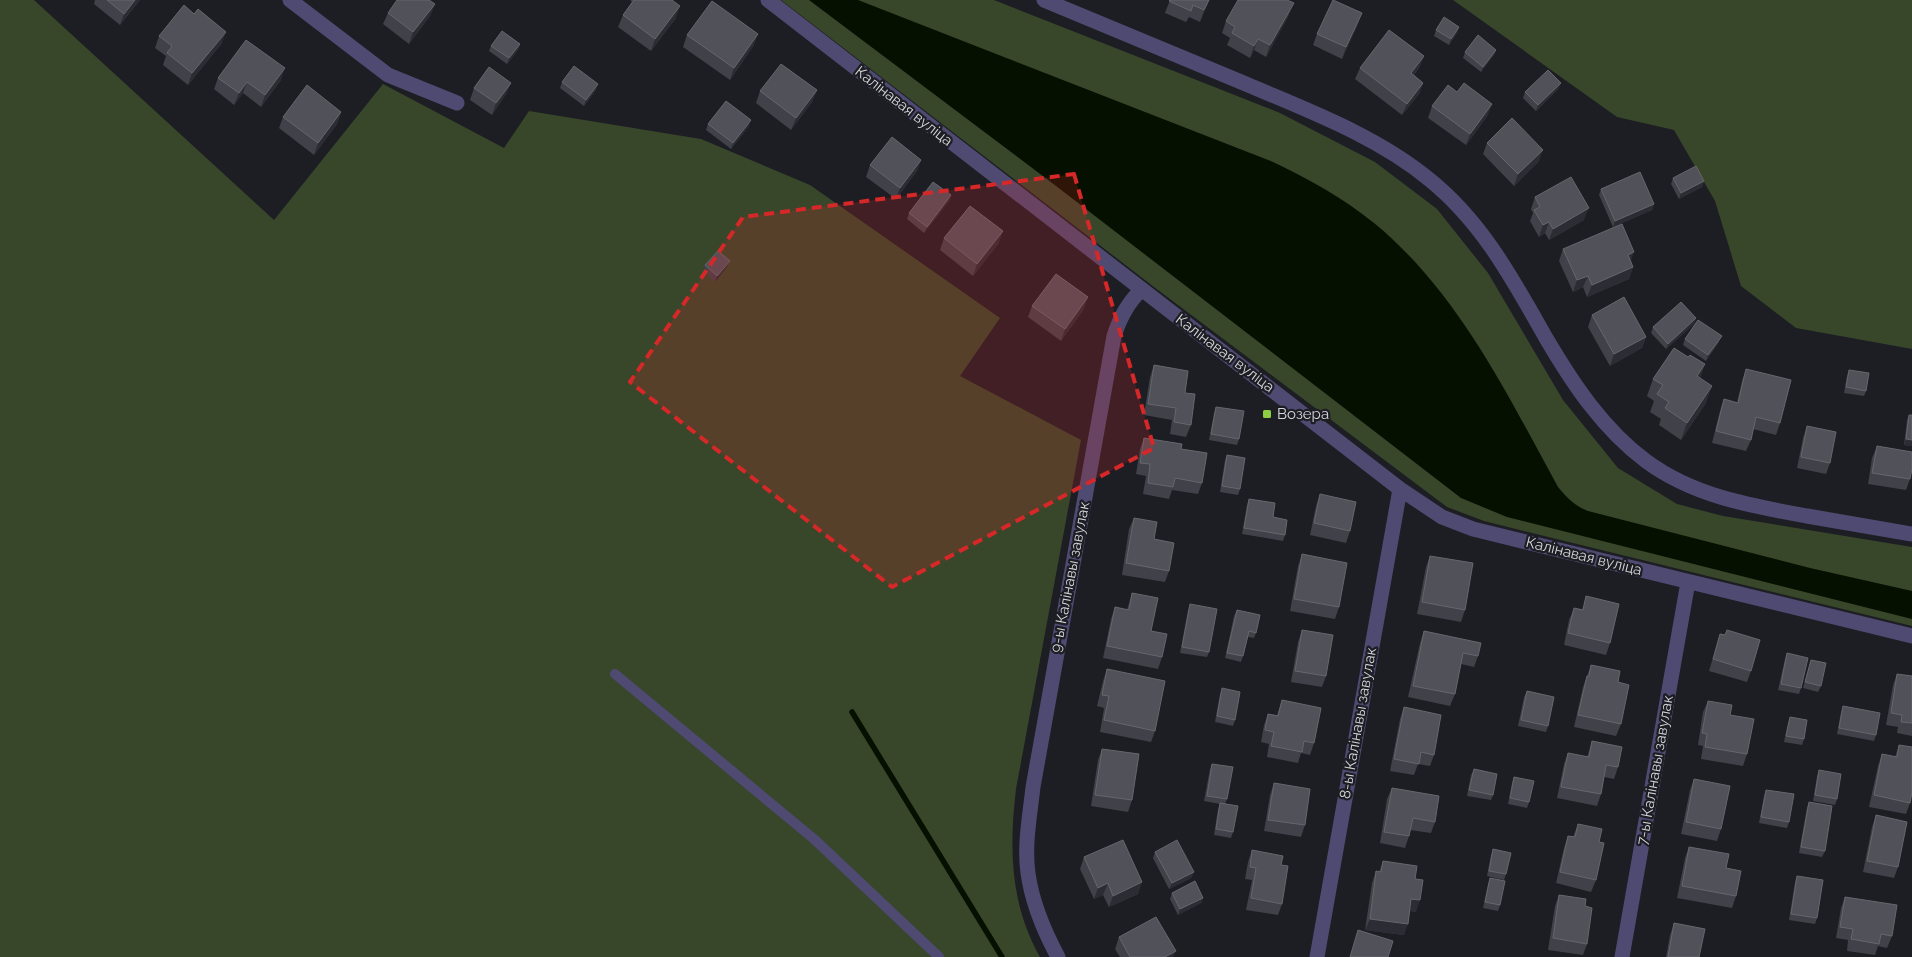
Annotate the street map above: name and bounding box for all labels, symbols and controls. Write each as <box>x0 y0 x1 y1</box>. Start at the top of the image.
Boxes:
street label: Калінавая вуліца <box>852 62 956 150</box>
street label: Калінавая вуліца <box>1172 310 1278 396</box>
place label: Возера <box>1277 405 1329 423</box>
marker: Возера <box>1261 408 1273 420</box>
street label: 9-ы Калінавы завулак <box>1047 500 1093 654</box>
street label: Калінавая вуліца <box>1524 533 1644 579</box>
street label: 8-ы Калінавы завулак <box>1336 646 1380 800</box>
street label: 7-ы Калінавы завулак <box>1633 693 1677 846</box>

